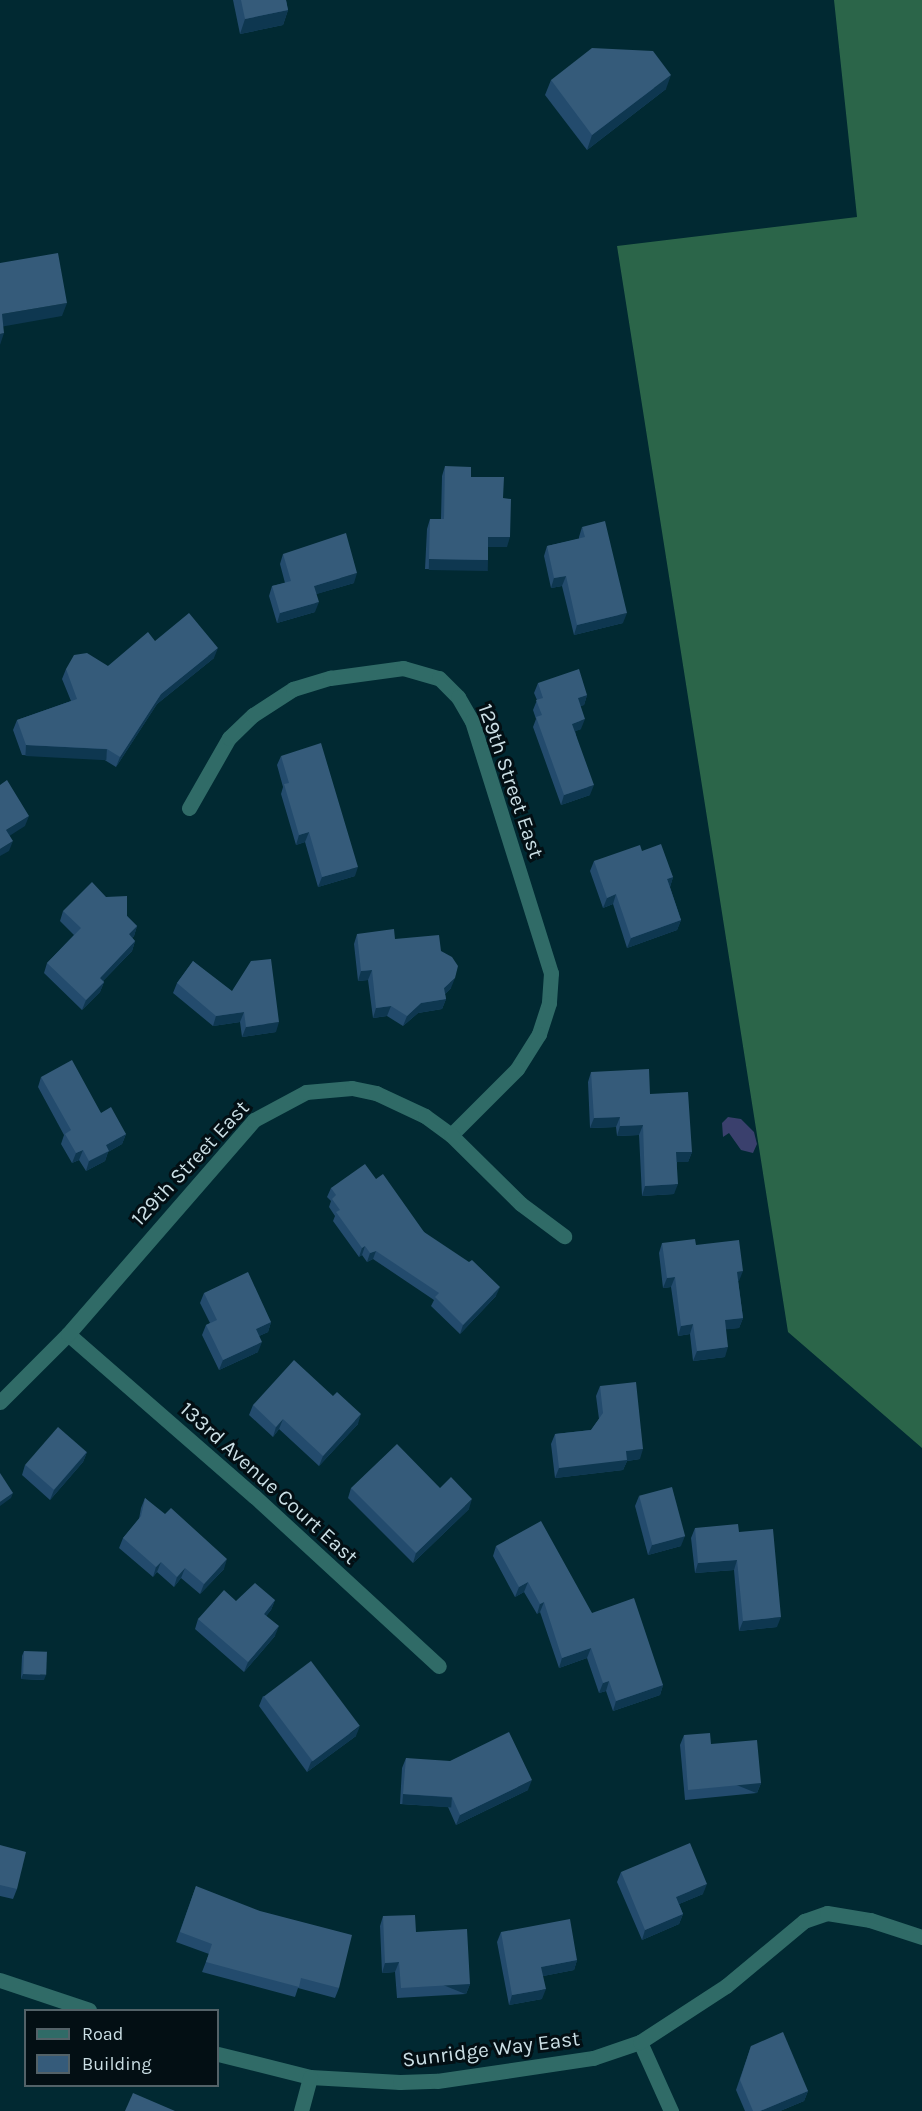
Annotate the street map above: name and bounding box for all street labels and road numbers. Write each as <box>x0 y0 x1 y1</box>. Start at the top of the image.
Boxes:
street label: 129th Street East <box>473 700 549 862</box>
street label: 129th Street East <box>126 1095 254 1231</box>
street label: 133rd Avenue Court East <box>175 1396 363 1570</box>
street label: Sunridge Way East <box>401 2026 581 2072</box>

